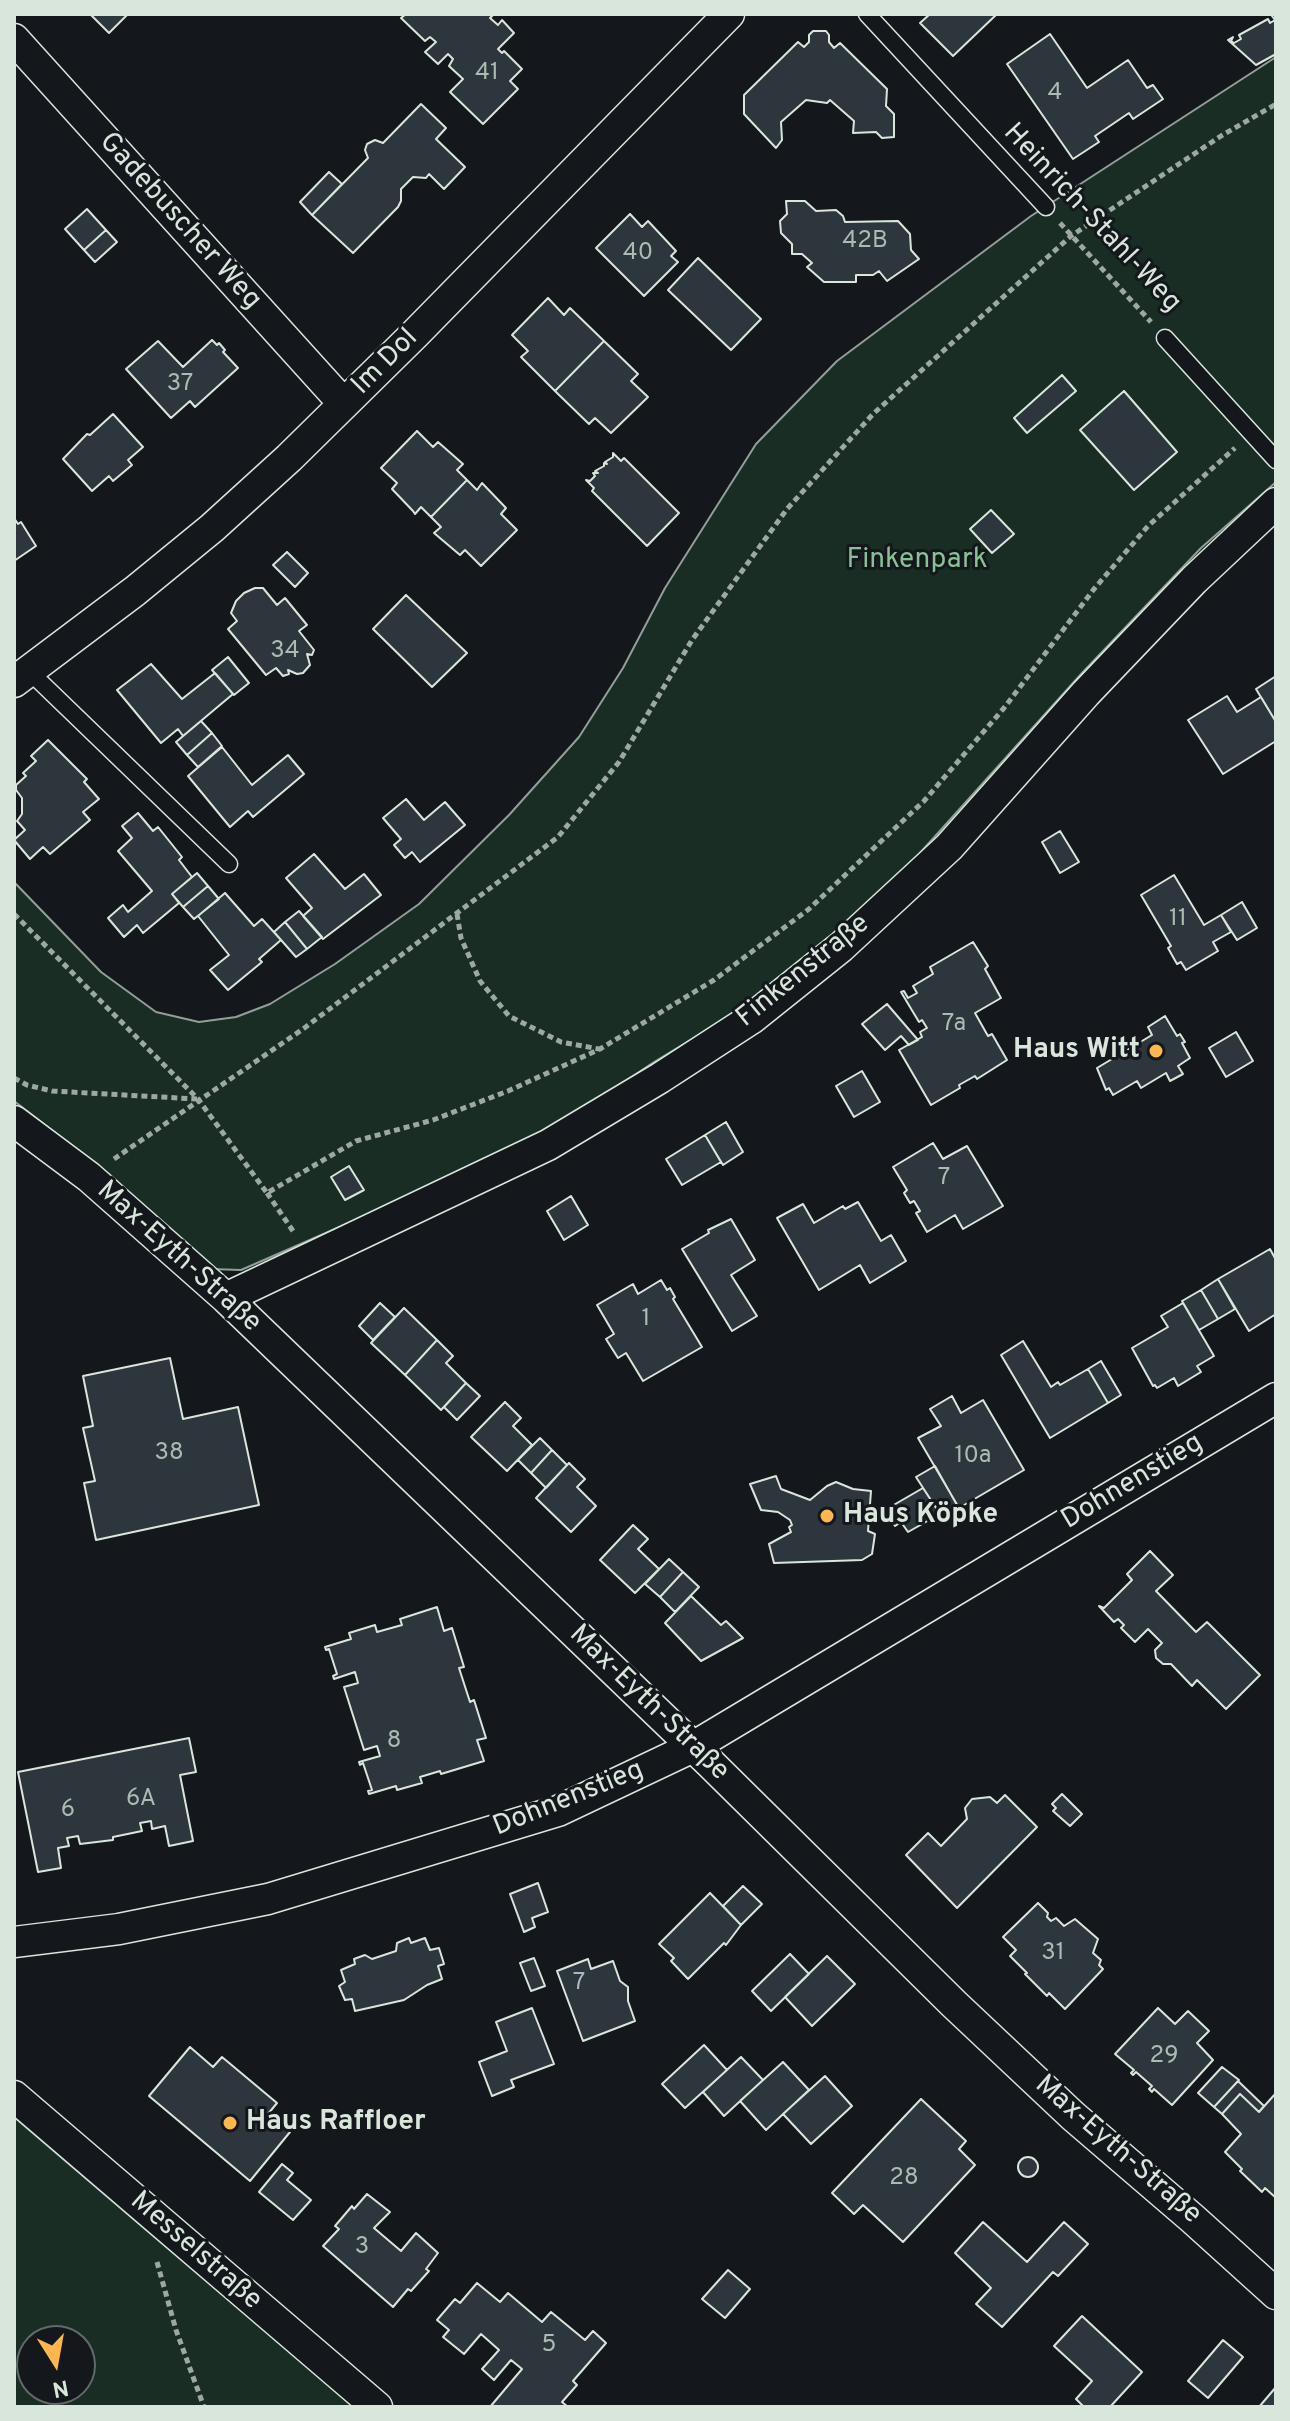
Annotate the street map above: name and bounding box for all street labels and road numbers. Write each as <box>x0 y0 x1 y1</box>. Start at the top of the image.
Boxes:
street label: Heinrich-Stahl-Weg <box>995 118 1187 320</box>
street label: Gadebuscher Weg <box>91 126 267 318</box>
street label: Im Dol <box>346 323 426 403</box>
street label: Finkenstraße <box>731 908 877 1036</box>
street label: Max-Eyth-Straße <box>89 1175 267 1341</box>
street label: Dohnenstieg <box>1056 1428 1210 1538</box>
street label: Max-Eyth-Straße <box>561 1619 735 1789</box>
street label: Dohnenstieg <box>489 1755 649 1845</box>
street label: Max-Eyth-Straße <box>1027 2069 1207 2233</box>
street label: Messelstraße <box>122 2186 268 2318</box>

